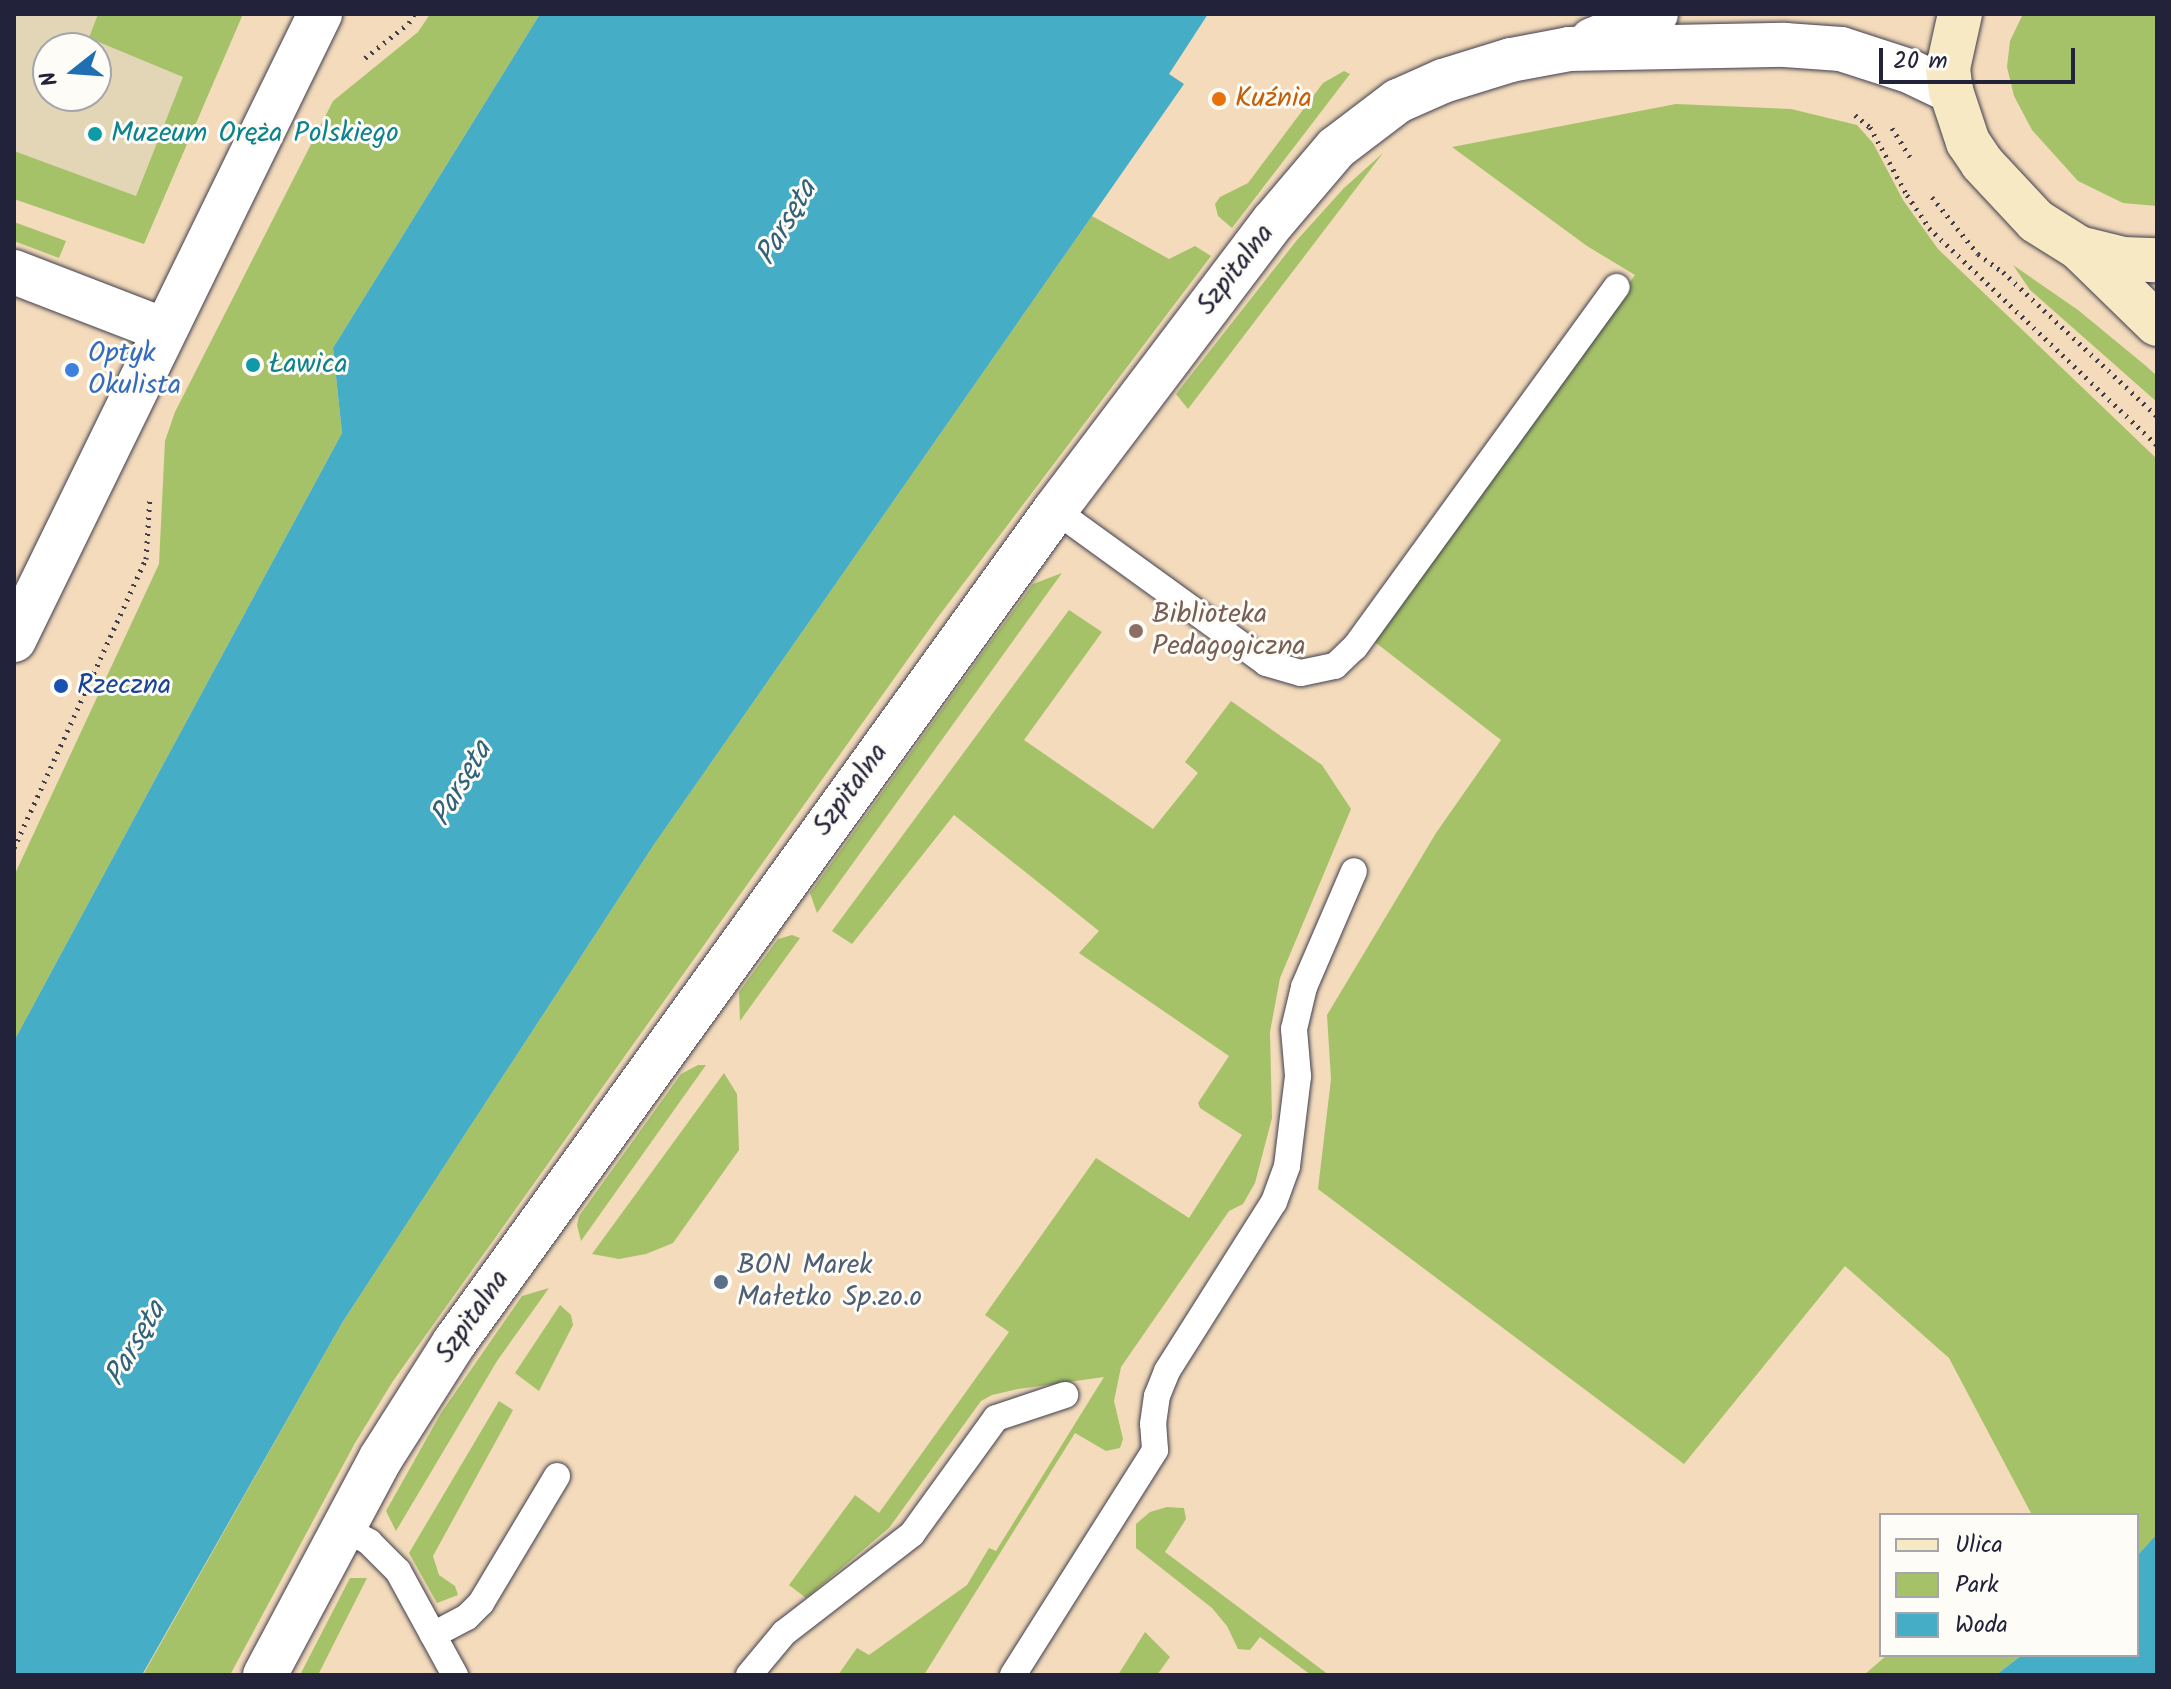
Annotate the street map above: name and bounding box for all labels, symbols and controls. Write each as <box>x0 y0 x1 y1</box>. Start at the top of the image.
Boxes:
north arrow <box>32 32 112 112</box>
scale bar <box>1883 32 2079 82</box>
text: 20 m <box>1893 42 1948 81</box>
text: N <box>32 67 69 90</box>
place label: Kuźnia <box>1235 82 1312 116</box>
marker: Kuźnia <box>1210 90 1228 108</box>
place label: Muzeum Oręża Polskiego <box>111 117 399 151</box>
marker: Muzeum Oręża Polskiego <box>86 125 104 143</box>
water label: Parsęta <box>748 174 826 272</box>
street label: Szpitalna <box>1190 218 1282 322</box>
place label: Optyk Okulista <box>88 337 181 403</box>
place label: Ławica <box>269 348 348 382</box>
marker: Ławica <box>244 356 262 374</box>
marker: Optyk Okulista <box>63 361 81 379</box>
place label: Biblioteka Pedagogiczna <box>1152 598 1306 664</box>
marker: Biblioteka Pedagogiczna <box>1127 622 1145 640</box>
place label: Rzeczna <box>77 669 171 703</box>
marker: Rzeczna <box>52 677 70 695</box>
water label: Parsęta <box>423 735 501 833</box>
street label: Szpitalna <box>806 737 896 843</box>
place label: BON Marek Małetko Sp.zo.o <box>737 1249 922 1315</box>
street label: Szpitalna <box>429 1264 517 1370</box>
marker: BON Marek Małetko Sp.zo.o <box>712 1273 730 1291</box>
water label: Parsęta <box>97 1295 175 1393</box>
legend <box>1879 1513 2139 1657</box>
text: Ulica <box>1955 1526 2003 1565</box>
text: Park <box>1955 1566 1999 1605</box>
text: Woda <box>1955 1606 2008 1645</box>

